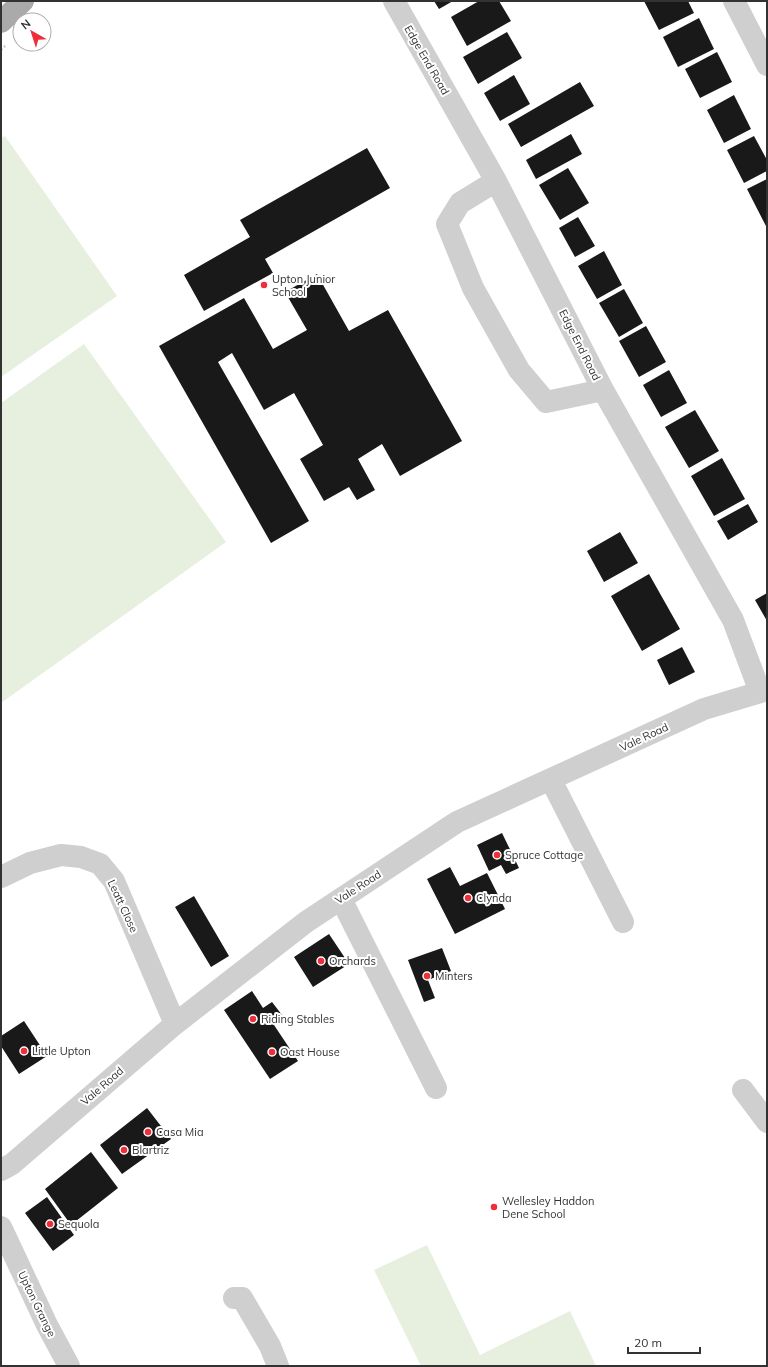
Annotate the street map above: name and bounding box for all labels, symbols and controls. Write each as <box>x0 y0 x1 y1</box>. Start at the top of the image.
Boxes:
north arrow <box>12 12 52 52</box>
text: N <box>18 16 33 32</box>
street label: Edge End Road <box>401 23 453 97</box>
place label: Upton Junior School <box>272 272 335 299</box>
marker: Upton Junior School <box>259 280 269 290</box>
street label: Edge End Road <box>556 307 604 383</box>
street label: Vale Road <box>617 720 671 754</box>
place label: Spruce Cottage <box>505 848 583 862</box>
marker: Spruce Cottage <box>492 850 502 860</box>
street label: Vale Road <box>332 867 384 907</box>
street label: Leatt Close <box>105 877 141 935</box>
place label: Clynda <box>476 891 512 905</box>
marker: Clynda <box>463 893 473 903</box>
place label: Orchards <box>329 954 376 968</box>
marker: Orchards <box>316 956 326 966</box>
place label: Minters <box>435 969 473 983</box>
marker: Minters <box>422 971 432 981</box>
place label: Riding Stables <box>261 1012 334 1026</box>
marker: Riding Stables <box>248 1014 258 1024</box>
place label: Little Upton <box>32 1044 91 1058</box>
place label: Oast House <box>280 1045 340 1059</box>
marker: Little Upton <box>19 1046 29 1056</box>
marker: Oast House <box>267 1047 277 1057</box>
street label: Vale Road <box>78 1064 126 1108</box>
place label: Casa Mia <box>156 1125 204 1139</box>
marker: Casa Mia <box>143 1127 153 1137</box>
place label: Blartriz <box>132 1143 169 1157</box>
marker: Blartriz <box>119 1145 129 1155</box>
place label: Wellesley Haddon Dene School <box>502 1194 594 1221</box>
marker: Wellesley Haddon Dene School <box>489 1202 499 1212</box>
place label: Sequola <box>58 1217 99 1231</box>
marker: Sequola <box>45 1219 55 1229</box>
street label: Upton Grange <box>15 1269 59 1339</box>
scale bar <box>628 1329 700 1355</box>
text: 20 m <box>634 1335 662 1350</box>

